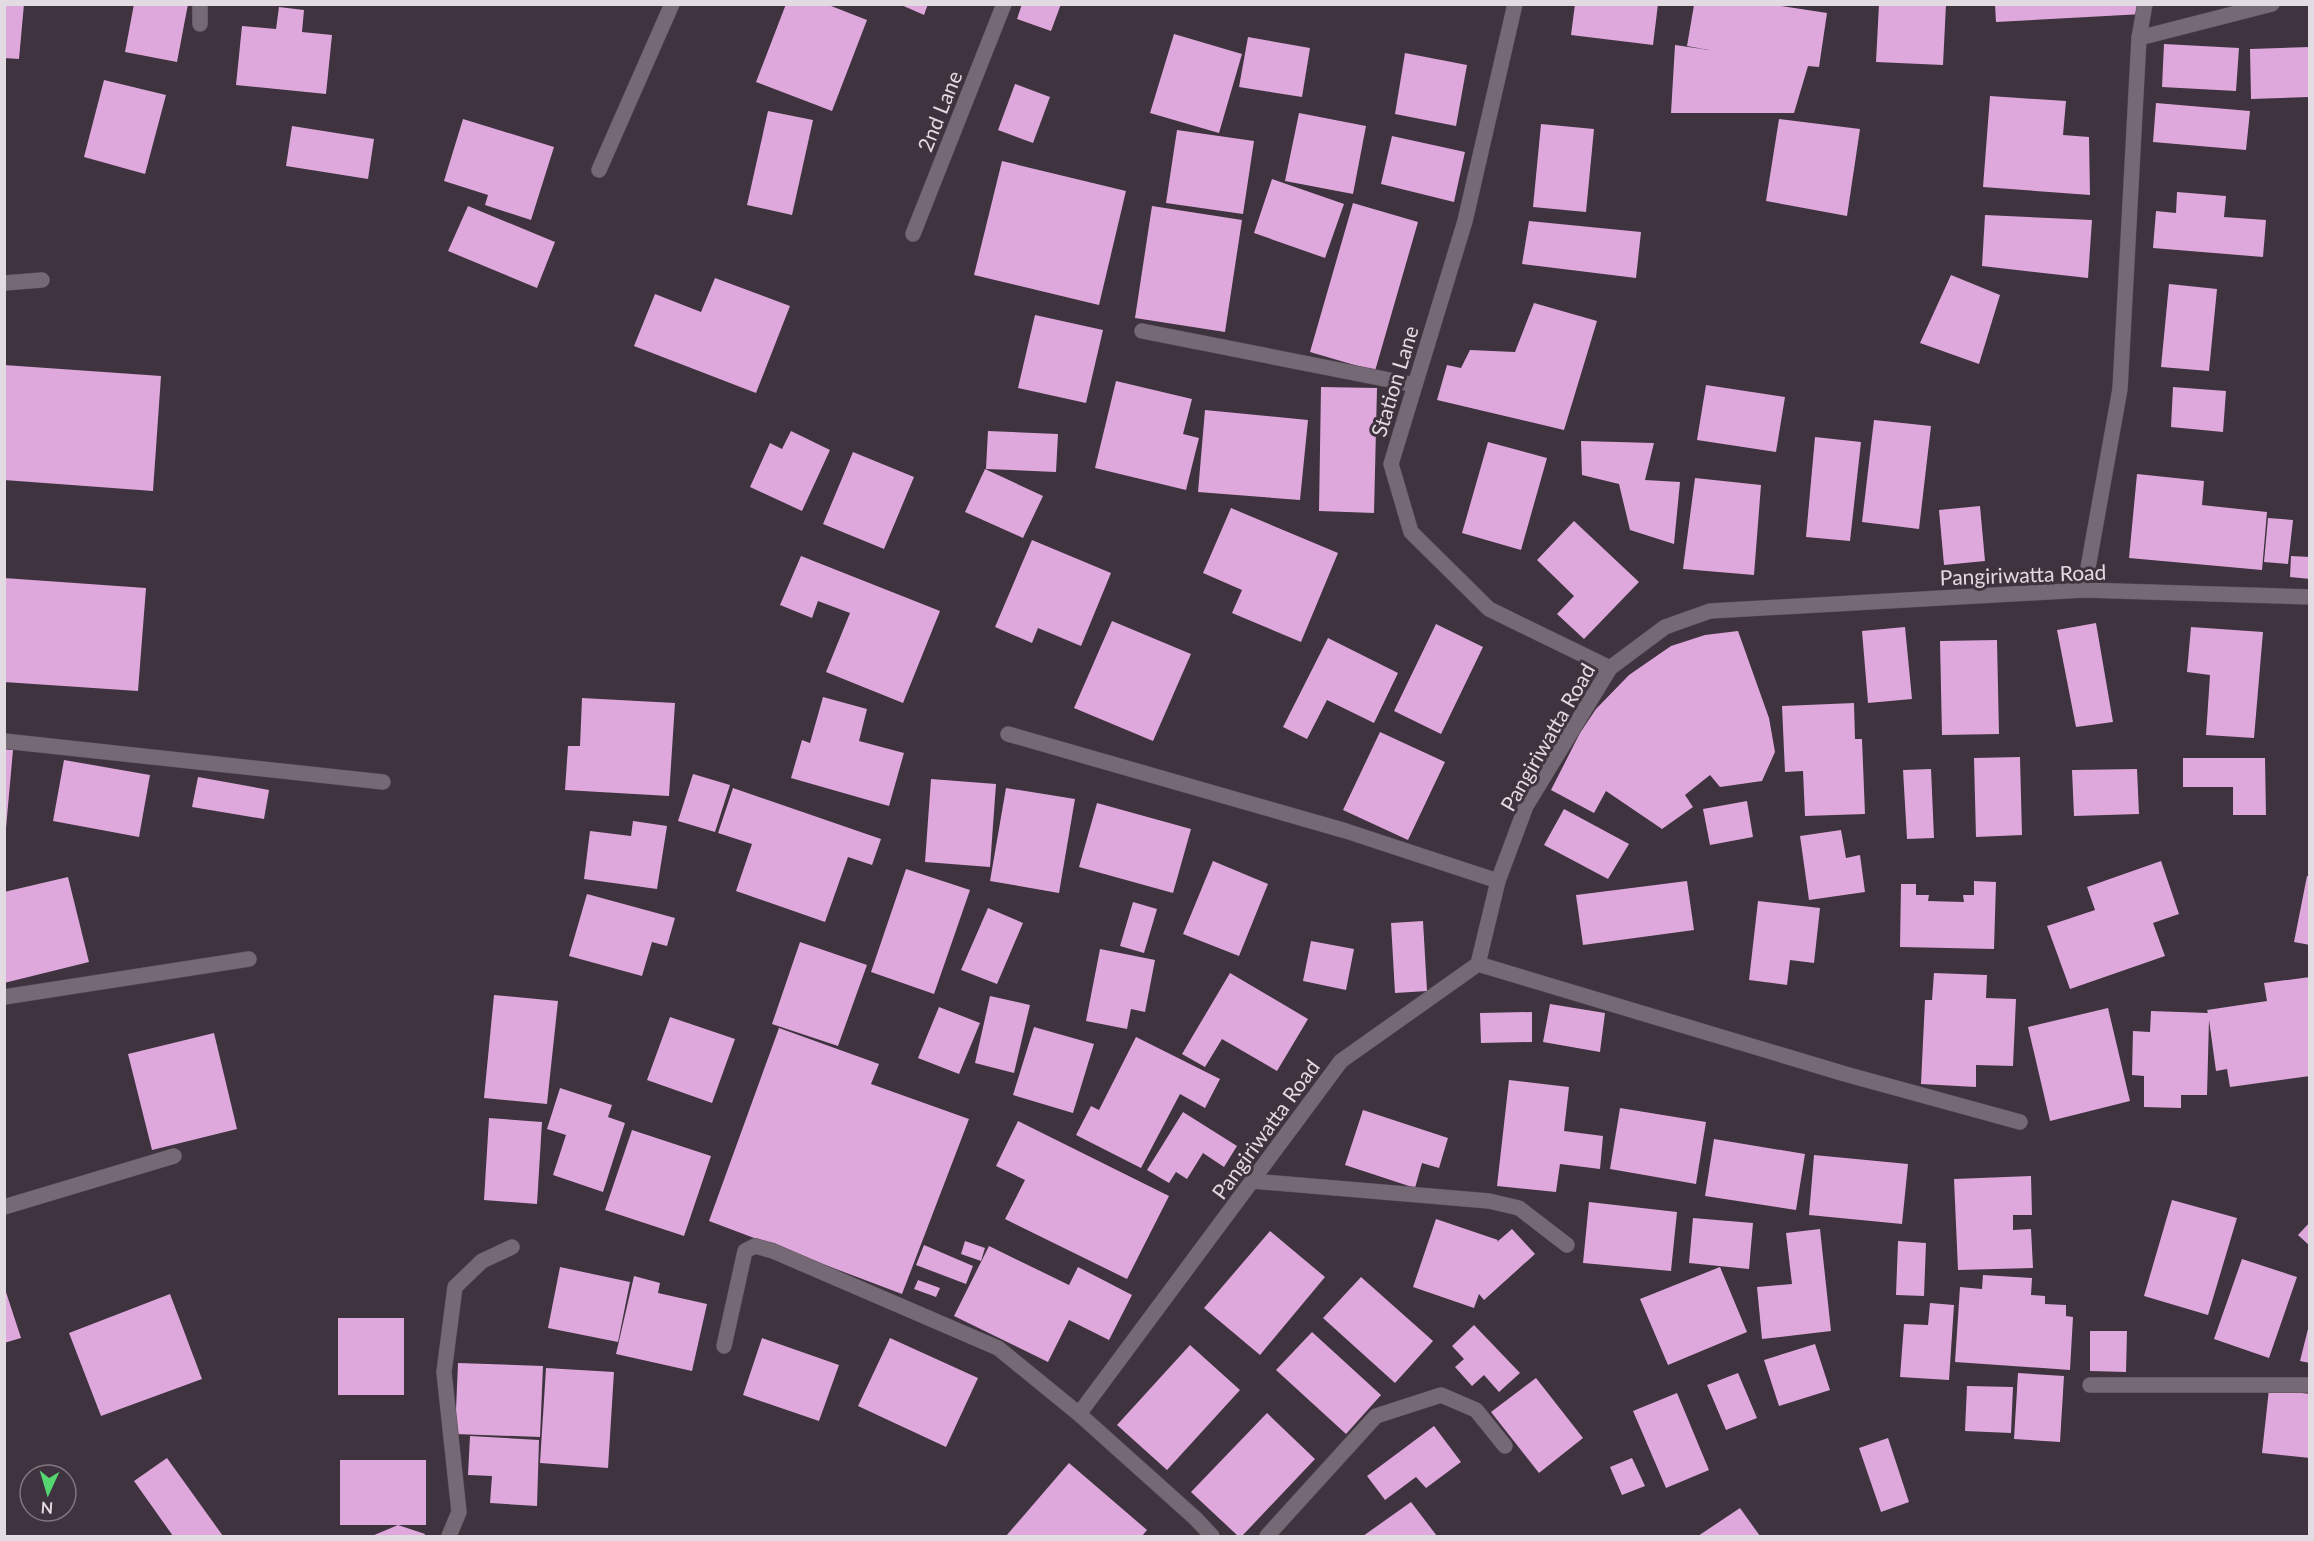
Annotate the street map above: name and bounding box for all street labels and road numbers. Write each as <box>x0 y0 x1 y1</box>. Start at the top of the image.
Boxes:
street label: 2nd Lane <box>911 67 967 155</box>
street label: Station Lane <box>1365 322 1423 440</box>
street label: Pangiriwatta Road <box>1939 559 2107 589</box>
street label: Pangiriwatta Road <box>1495 659 1599 815</box>
street label: Pangiriwatta Road <box>1206 1054 1324 1204</box>

